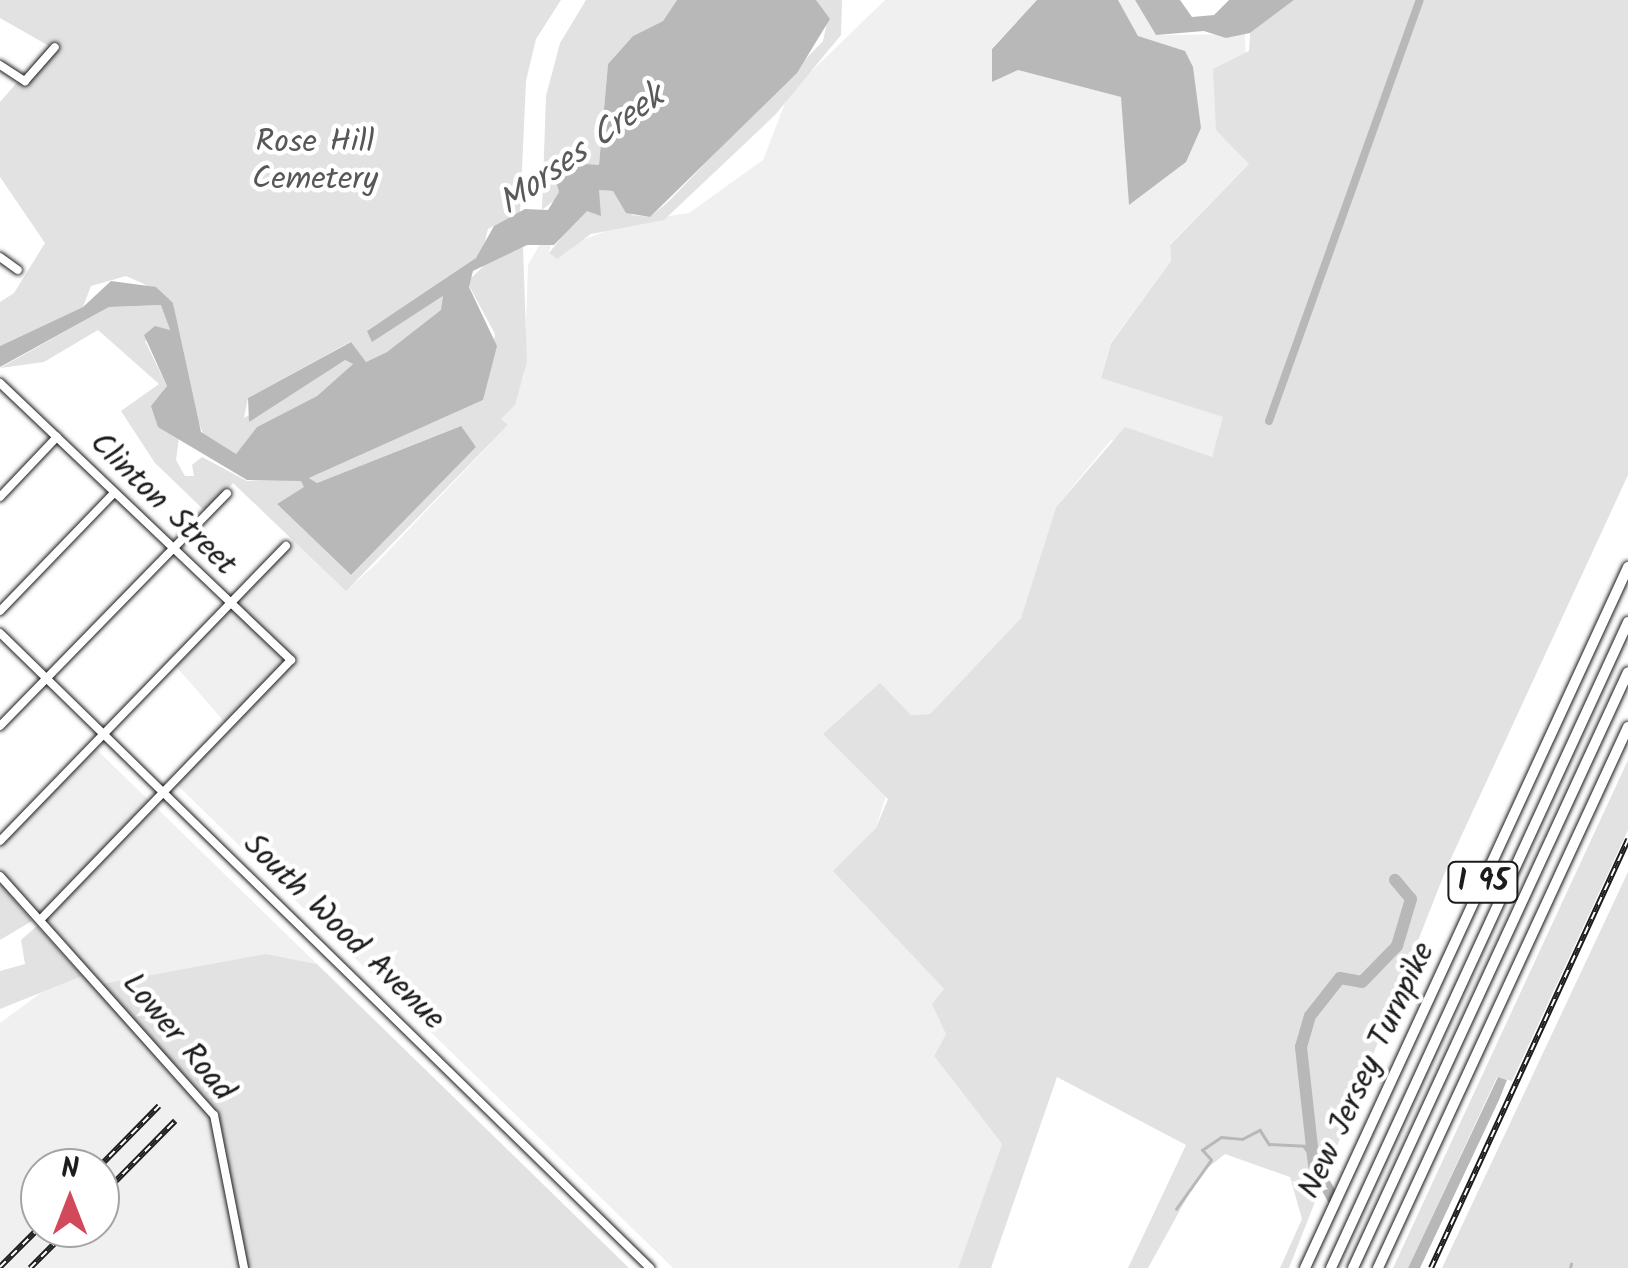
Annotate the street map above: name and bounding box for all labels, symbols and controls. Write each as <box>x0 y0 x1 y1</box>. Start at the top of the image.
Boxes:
water label: Morses Creek <box>491 77 673 225</box>
park label: Rose Hill Cemetery <box>252 125 378 200</box>
street label: Clinton Street <box>80 425 244 585</box>
street label: South Wood Avenue <box>234 827 452 1039</box>
road number: I 95 <box>1446 857 1520 907</box>
street label: New Jersey Turnpike <box>1292 937 1444 1205</box>
street label: Lower Road <box>112 966 242 1110</box>
text: N <box>61 1147 79 1192</box>
north arrow <box>20 1148 120 1248</box>

